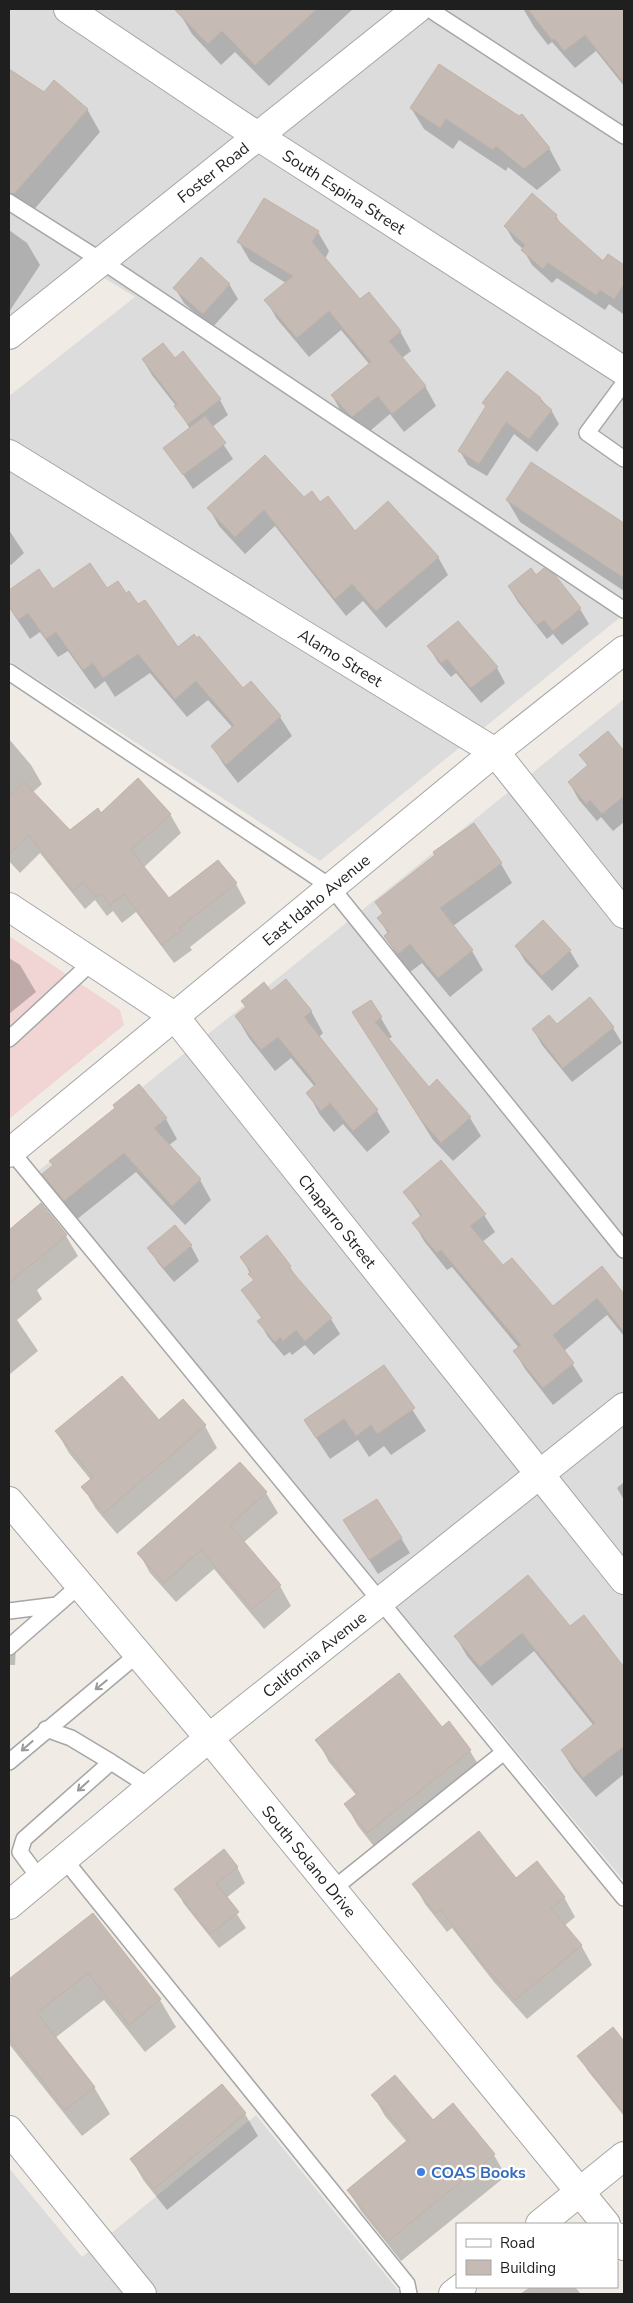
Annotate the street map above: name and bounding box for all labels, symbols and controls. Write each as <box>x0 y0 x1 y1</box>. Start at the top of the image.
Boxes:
street label: Foster Road <box>173 137 254 208</box>
street label: South Espina Street <box>278 145 410 240</box>
street label: Alamo Street <box>294 624 387 693</box>
street label: East Idaho Avenue <box>258 849 375 951</box>
street label: Chaparro Street <box>293 1170 381 1273</box>
street label: California Avenue <box>258 1607 371 1703</box>
one-way arrow <box>94 1679 107 1690</box>
one-way arrow <box>21 1740 34 1751</box>
one-way arrow <box>77 1781 90 1792</box>
street label: South Solano Drive <box>256 1801 361 1922</box>
place label: COAS Books <box>431 2162 526 2184</box>
marker: COAS Books <box>415 2166 427 2178</box>
legend <box>456 2223 618 2288</box>
text: Road <box>500 2233 535 2253</box>
text: Building <box>500 2258 556 2278</box>

